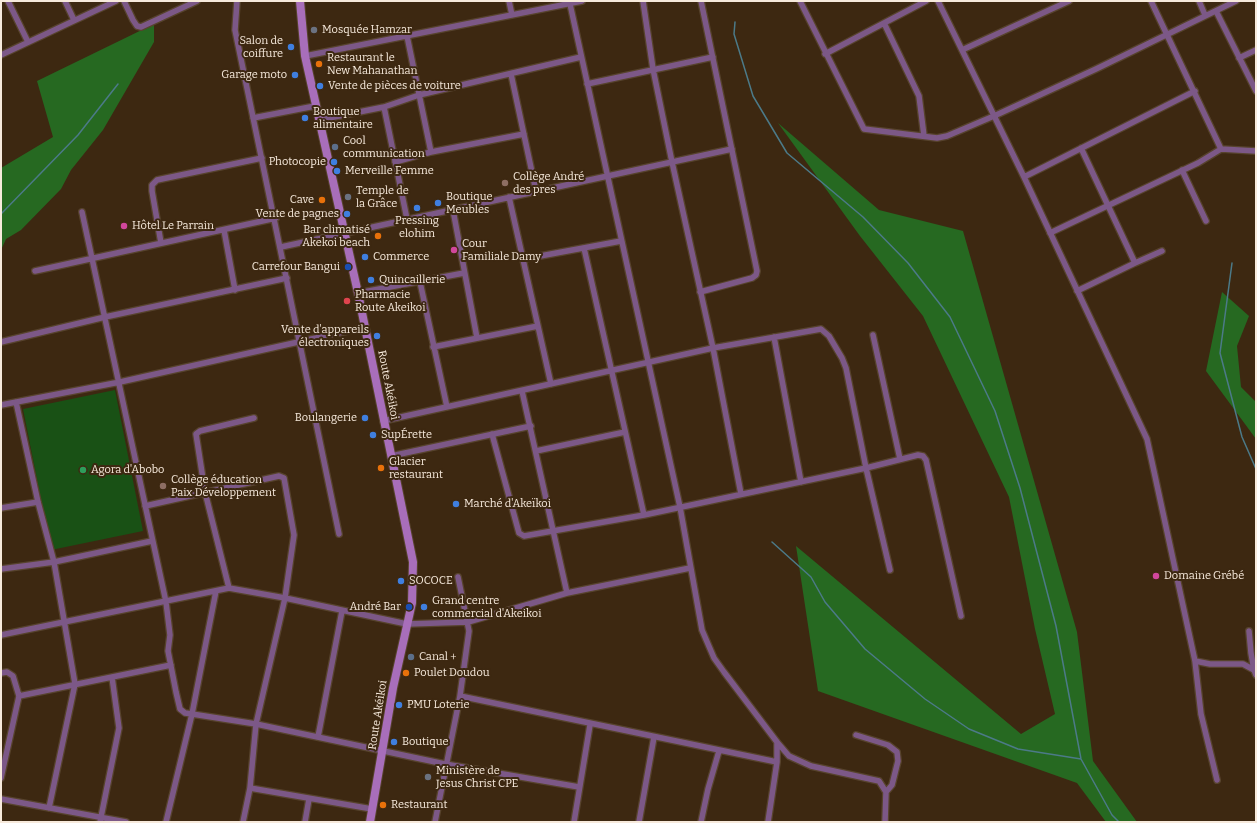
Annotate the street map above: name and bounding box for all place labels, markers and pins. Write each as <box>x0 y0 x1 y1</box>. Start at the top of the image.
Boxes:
place label: Mosquée Hamzar <box>322 23 412 37</box>
marker: Mosquée Hamzar <box>309 25 319 35</box>
place label: Salon de coiffure <box>239 34 283 60</box>
marker: Salon de coiffure <box>286 42 296 52</box>
place label: Restaurant le New Mahanathan <box>327 51 418 77</box>
marker: Restaurant le New Mahanathan <box>314 59 324 69</box>
place label: Garage moto <box>221 68 287 82</box>
marker: Garage moto <box>290 70 300 80</box>
place label: Vente de pièces de voiture <box>328 79 461 93</box>
marker: Vente de pièces de voiture <box>315 81 325 91</box>
place label: Boutique alimentaire <box>313 105 373 131</box>
marker: Boutique alimentaire <box>300 113 310 123</box>
place label: Cool communication <box>343 134 425 160</box>
marker: Cool communication <box>330 142 340 152</box>
place label: Photocopie <box>269 155 326 169</box>
marker: Photocopie <box>329 157 339 167</box>
place label: Merveille Femme <box>345 164 434 178</box>
marker: Merveille Femme <box>332 166 342 176</box>
place label: Collège André des pres <box>513 170 584 196</box>
marker: Collège André des pres <box>500 178 510 188</box>
place label: Temple de la Grâce <box>356 184 409 210</box>
place label: Boutique Meubles <box>446 190 493 216</box>
marker: Temple de la Grâce <box>343 192 353 202</box>
place label: Cave <box>290 193 314 207</box>
marker: Cave <box>317 195 327 205</box>
marker: Boutique Meubles <box>433 198 443 208</box>
marker: Pressing elohim <box>412 203 422 213</box>
place label: Vente de pagnes <box>256 207 339 221</box>
marker: Vente de pagnes <box>342 209 352 219</box>
place label: Pressing elohim <box>395 214 439 240</box>
place label: Hôtel Le Parrain <box>132 219 214 233</box>
marker: Hôtel Le Parrain <box>119 221 129 231</box>
place label: Bar climatisé Akekoi beach <box>302 223 370 249</box>
marker: Bar climatisé Akekoi beach <box>373 231 383 241</box>
place label: Cour Familiale Damy <box>462 237 541 263</box>
marker: Cour Familiale Damy <box>449 245 459 255</box>
place label: Commerce <box>373 250 429 264</box>
marker: Commerce <box>360 252 370 262</box>
place label: Carrefour Bangui <box>252 260 340 274</box>
marker: Carrefour Bangui <box>343 262 353 272</box>
place label: Quincaillerie <box>379 273 445 287</box>
marker: Quincaillerie <box>366 275 376 285</box>
place label: Pharmacie Route Akeikoi <box>355 288 425 314</box>
marker: Pharmacie Route Akeikoi <box>342 296 352 306</box>
place label: Vente d'appareils électroniques <box>281 323 369 349</box>
marker: Vente d'appareils électroniques <box>372 331 382 341</box>
place label: Boulangerie <box>295 411 357 425</box>
marker: Boulangerie <box>360 413 370 423</box>
place label: SupÉrette <box>381 428 432 442</box>
marker: SupÉrette <box>368 430 378 440</box>
place label: Glacier restaurant <box>389 455 443 481</box>
place label: Agora d'Abobo <box>91 463 164 477</box>
marker: Glacier restaurant <box>376 463 386 473</box>
marker: Agora d'Abobo <box>78 465 88 475</box>
place label: Collège éducation Paix Développement <box>171 473 276 499</box>
marker: Collège éducation Paix Développement <box>158 481 168 491</box>
place label: Marché d'Akeïkoi <box>464 497 551 511</box>
marker: Marché d'Akeïkoi <box>451 499 461 509</box>
place label: Domaine Grébé <box>1164 569 1244 583</box>
marker: Domaine Grébé <box>1151 571 1161 581</box>
place label: SOCOCE <box>409 574 453 588</box>
marker: SOCOCE <box>396 576 406 586</box>
place label: Grand centre commercial d'Akeikoi <box>432 594 541 620</box>
place label: André Bar <box>349 600 401 614</box>
marker: André Bar <box>404 602 414 612</box>
marker: Grand centre commercial d'Akeikoi <box>419 602 429 612</box>
place label: Canal + <box>419 650 457 664</box>
marker: Canal + <box>406 652 416 662</box>
place label: Poulet Doudou <box>414 666 490 680</box>
marker: Poulet Doudou <box>401 668 411 678</box>
place label: PMU Loterie <box>407 698 470 712</box>
marker: PMU Loterie <box>394 700 404 710</box>
place label: Boutique <box>402 735 449 749</box>
marker: Boutique <box>389 737 399 747</box>
place label: Ministère de Jesus Christ CPE <box>436 764 518 790</box>
marker: Ministère de Jesus Christ CPE <box>423 772 433 782</box>
place label: Restaurant <box>391 798 447 812</box>
marker: Restaurant <box>378 800 388 810</box>

